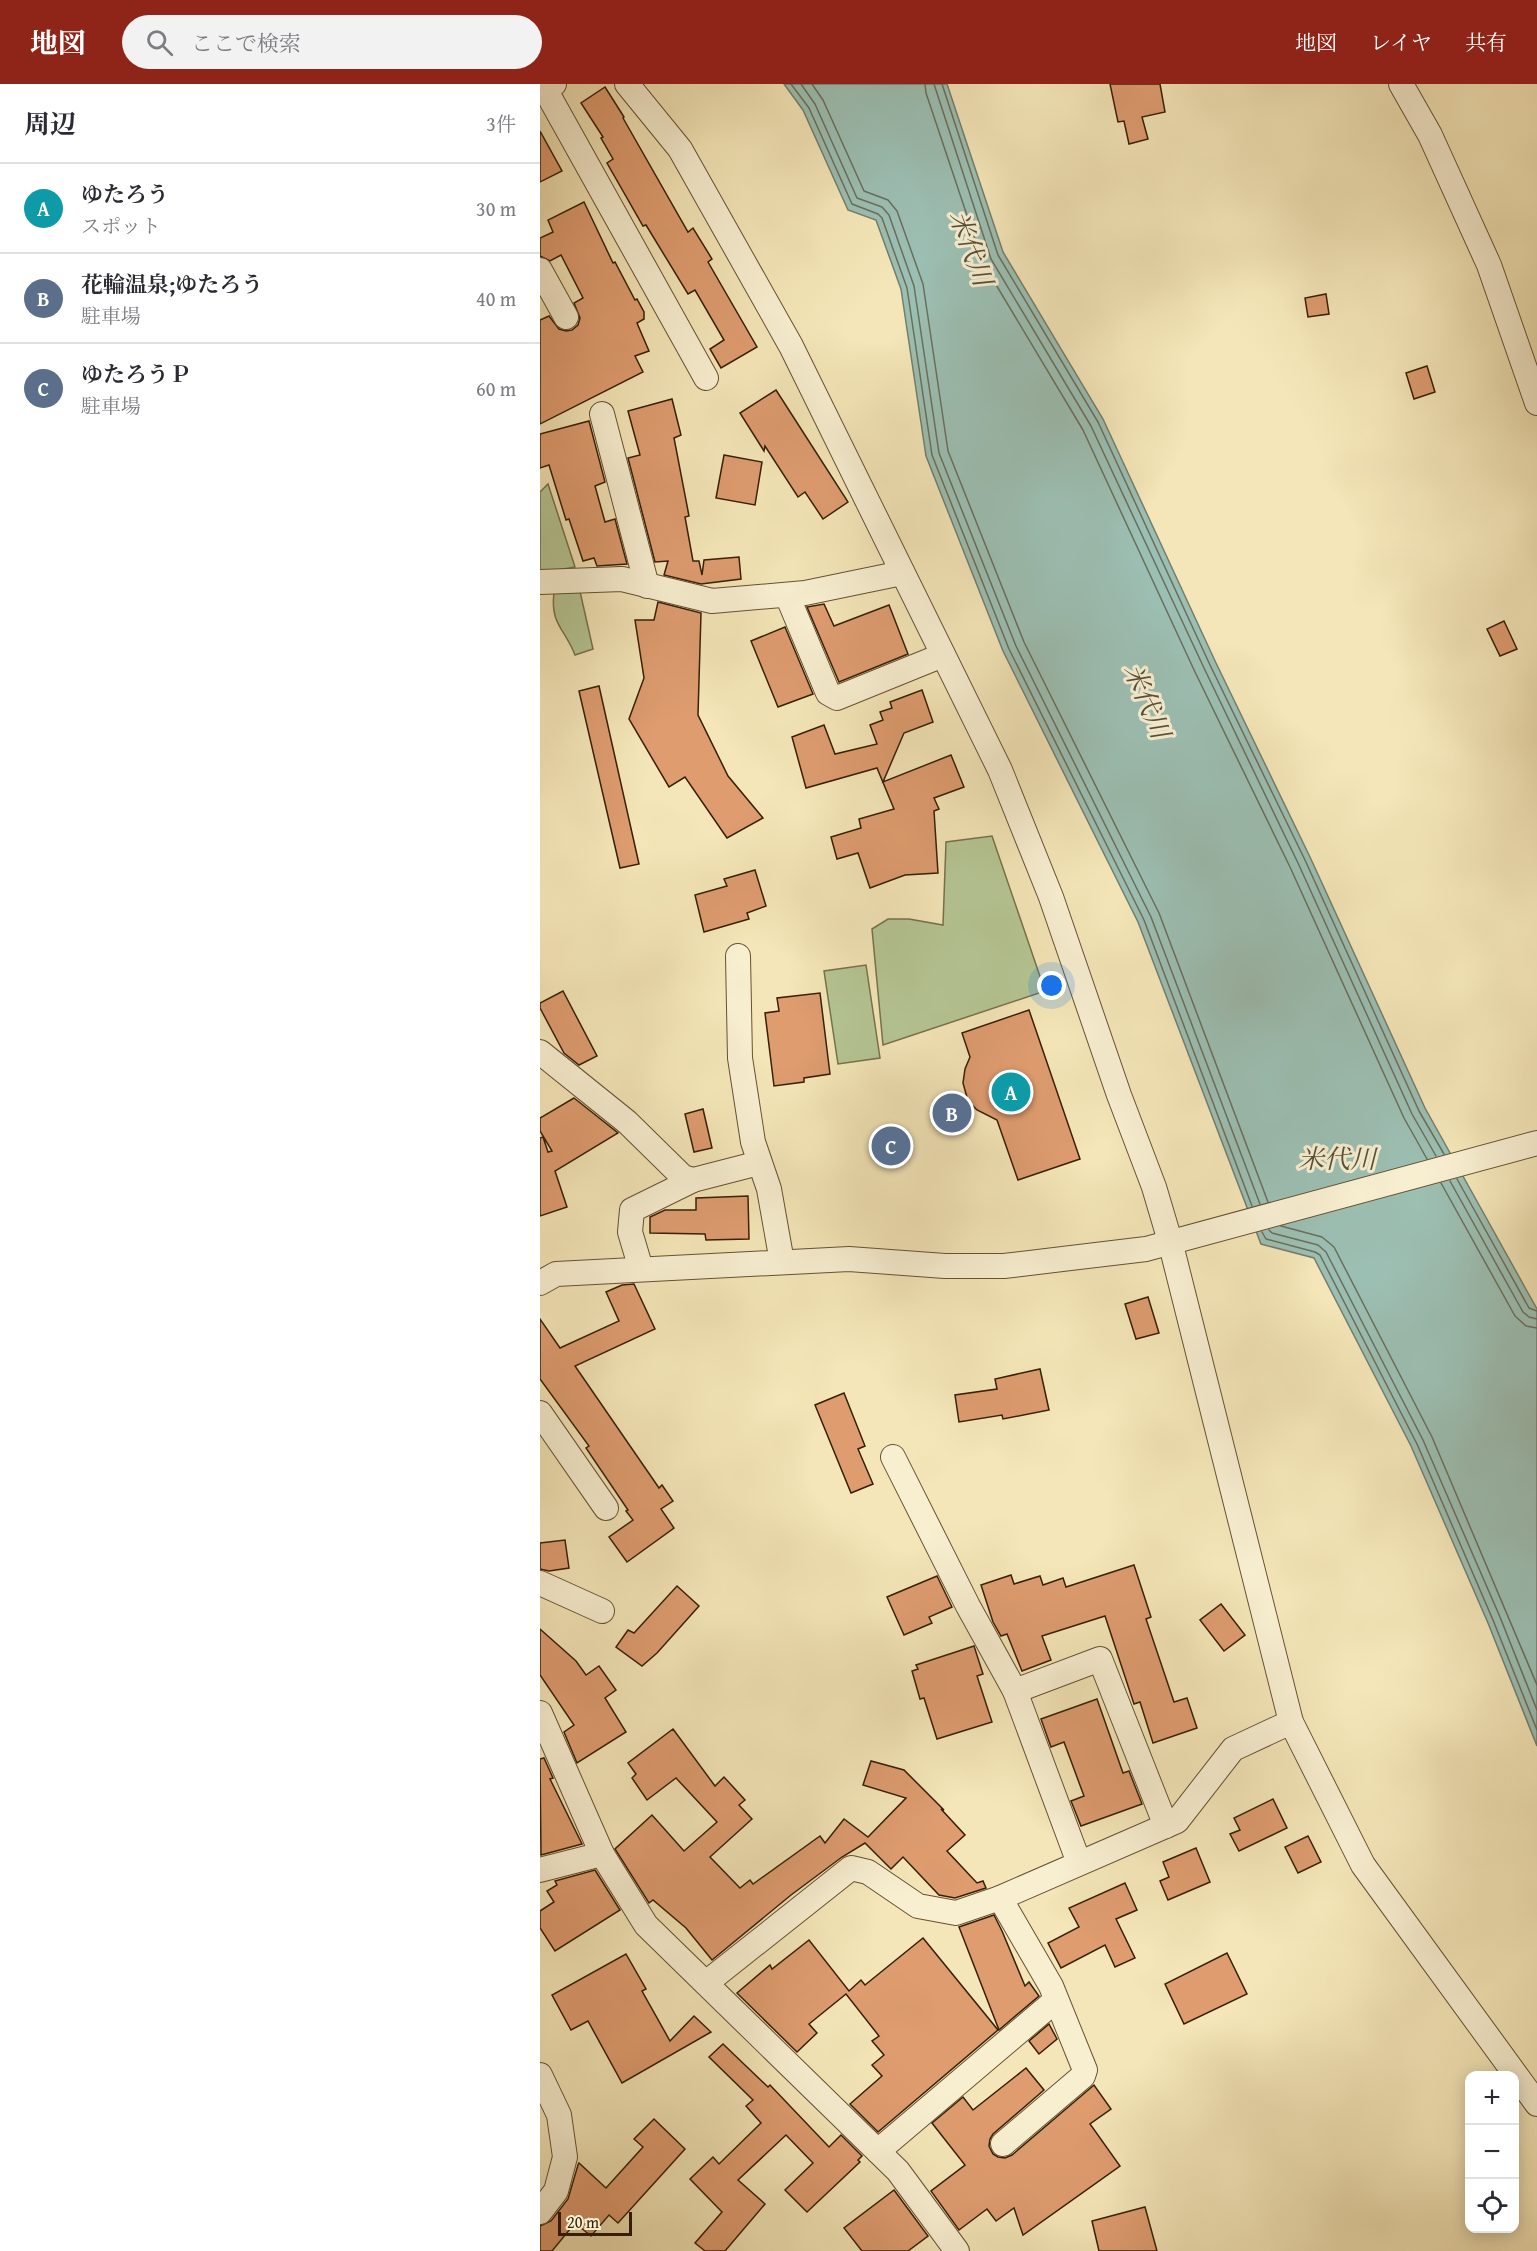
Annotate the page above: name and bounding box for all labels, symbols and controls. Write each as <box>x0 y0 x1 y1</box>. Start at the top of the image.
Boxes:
search box <box>122 15 542 69</box>
text: 地図 <box>30 22 86 63</box>
icon: search <box>143 26 176 59</box>
text: ここで検索 <box>191 27 301 59</box>
text: 地図 <box>1295 27 1337 58</box>
text: レイヤ <box>1370 27 1432 58</box>
text: 共有 <box>1465 27 1507 58</box>
text: 周辺 <box>24 104 76 143</box>
text: 3件 <box>486 109 516 138</box>
text: ゆたろう <box>81 178 169 210</box>
text: A <box>37 194 50 223</box>
text: 30 m <box>476 194 516 223</box>
water label: 米代川 <box>940 205 1004 294</box>
text: スポット <box>81 211 161 240</box>
text: 花輪温泉;ゆたろう <box>81 268 263 300</box>
text: B <box>37 284 50 313</box>
text: 40 m <box>476 284 516 313</box>
text: 駐車場 <box>81 301 141 330</box>
text: ゆたろうＰ <box>81 358 191 390</box>
text: C <box>38 374 49 403</box>
text: 60 m <box>476 374 516 403</box>
text: 駐車場 <box>81 391 141 420</box>
water label: 米代川 <box>1114 657 1182 747</box>
your location <box>1037 971 1066 1000</box>
pin: A <box>992 1070 1030 1114</box>
pin: B <box>932 1090 972 1136</box>
pin: C <box>872 1124 910 1168</box>
water label: 米代川 <box>1298 1139 1379 1178</box>
map controls <box>1465 2071 1519 2233</box>
button: + <box>1465 2071 1519 2125</box>
button: − <box>1465 2125 1519 2179</box>
button: locate <box>1465 2179 1519 2233</box>
scale bar <box>558 2209 632 2236</box>
text: 20 m <box>567 2210 599 2234</box>

